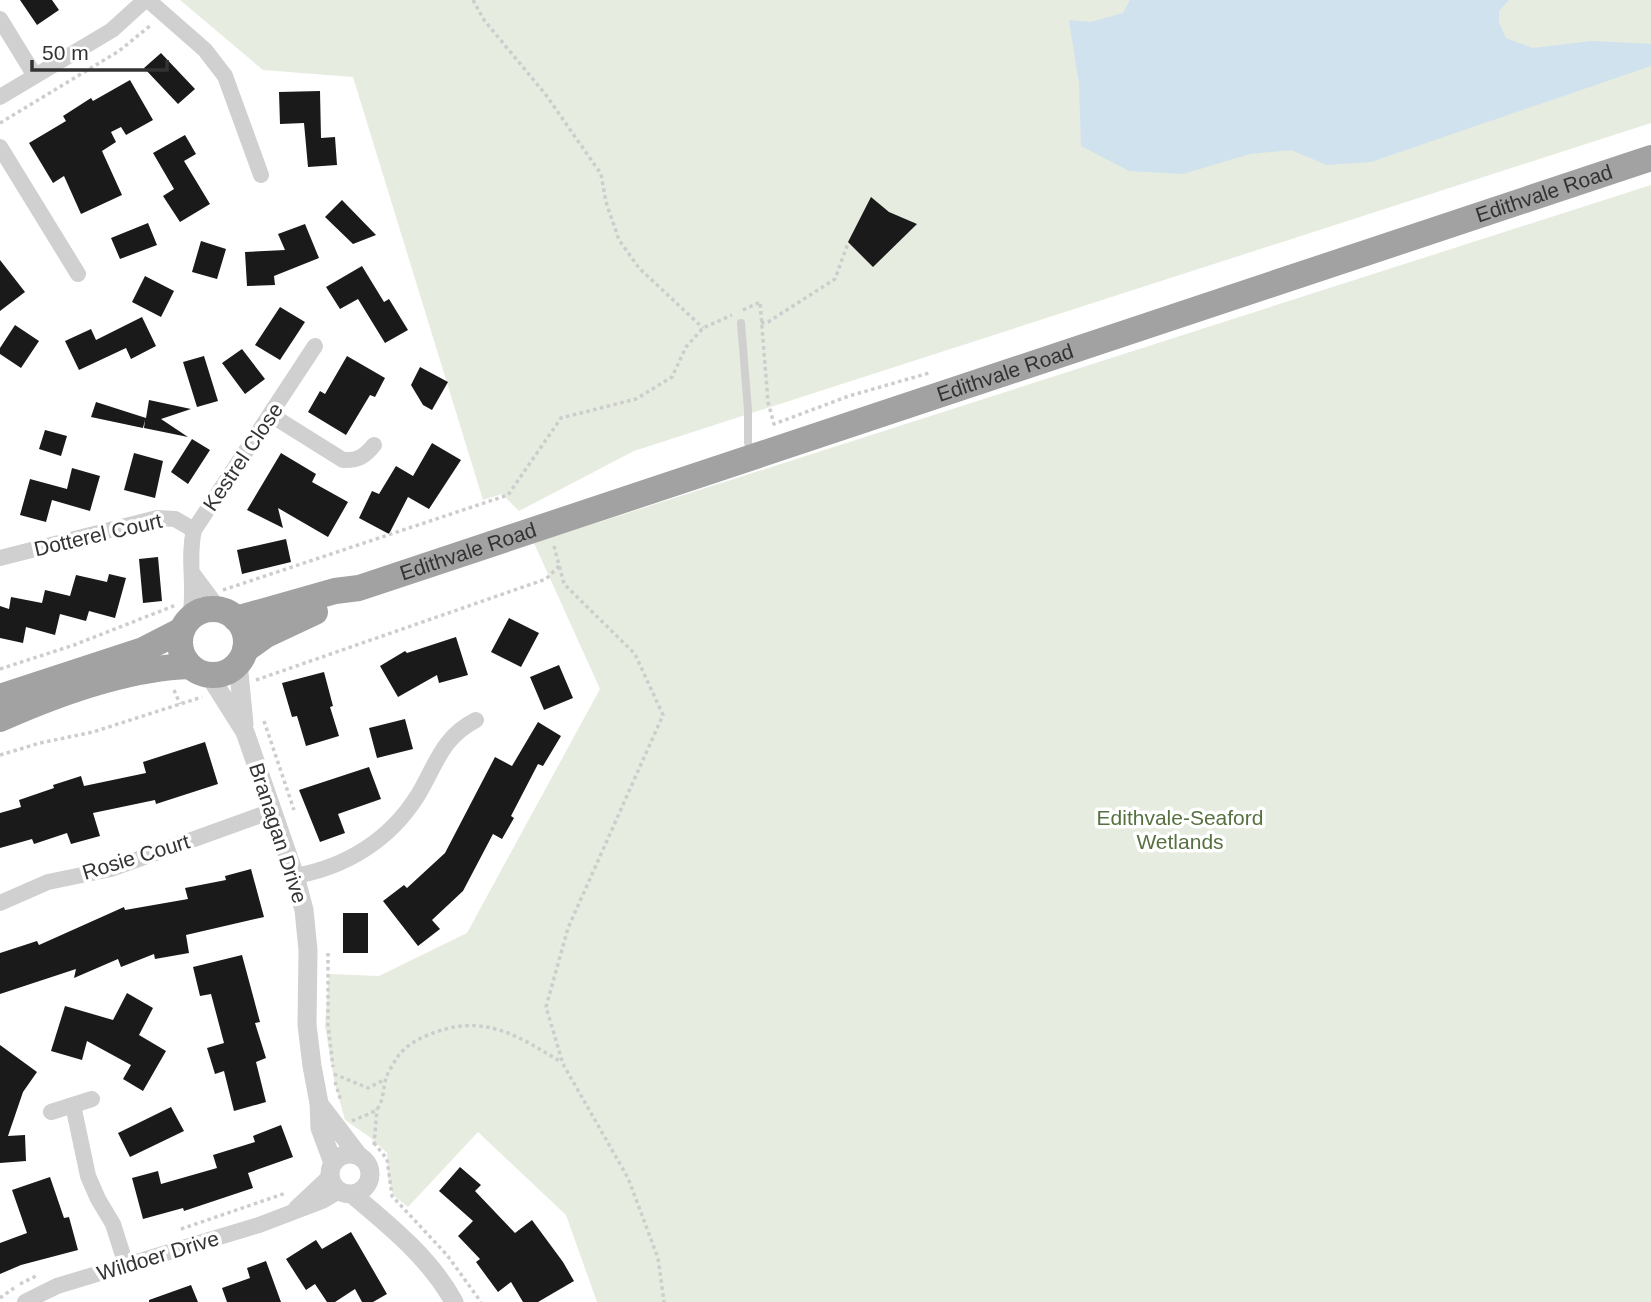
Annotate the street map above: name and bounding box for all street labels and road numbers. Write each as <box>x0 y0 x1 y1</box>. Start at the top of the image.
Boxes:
street label: Edithvale Road <box>1473 160 1615 227</box>
street label: Edithvale Road <box>934 339 1076 406</box>
street label: Kestrel Close <box>198 399 287 515</box>
street label: Dotterel Court <box>32 509 164 560</box>
street label: Edithvale Road <box>397 518 539 585</box>
street label: Branagan Drive <box>245 760 312 906</box>
street label: Rosie Court <box>79 829 192 884</box>
street label: Wildoer Drive <box>94 1226 221 1285</box>

